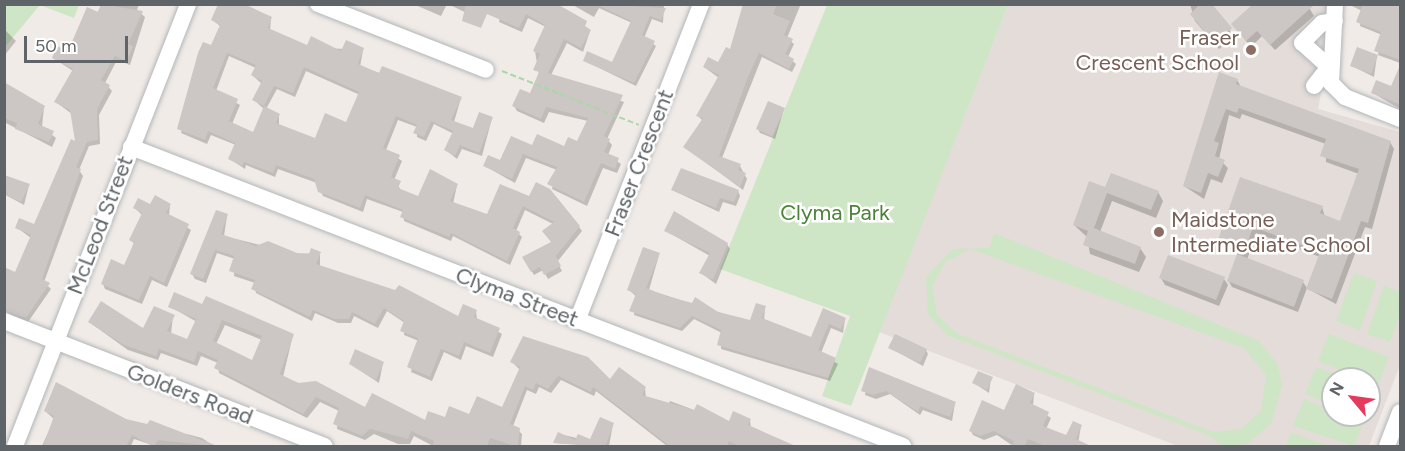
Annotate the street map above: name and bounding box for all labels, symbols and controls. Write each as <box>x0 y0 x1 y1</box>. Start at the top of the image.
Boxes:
scale bar <box>27 24 130 62</box>
place label: Fraser Crescent School <box>1075 24 1239 76</box>
text: 50 m <box>35 35 77 57</box>
marker: Fraser Crescent School <box>1244 43 1258 57</box>
street label: Fraser Crescent <box>599 86 679 240</box>
street label: McLeod Street <box>61 152 139 298</box>
park label: Clyma Park <box>780 200 890 226</box>
place label: Maidstone Intermediate School <box>1171 206 1371 258</box>
marker: Maidstone Intermediate School <box>1152 225 1166 239</box>
street label: Clyma Street <box>452 262 582 332</box>
street label: Golders Road <box>123 358 257 430</box>
north arrow <box>1321 367 1381 427</box>
text: N <box>1325 379 1348 399</box>

